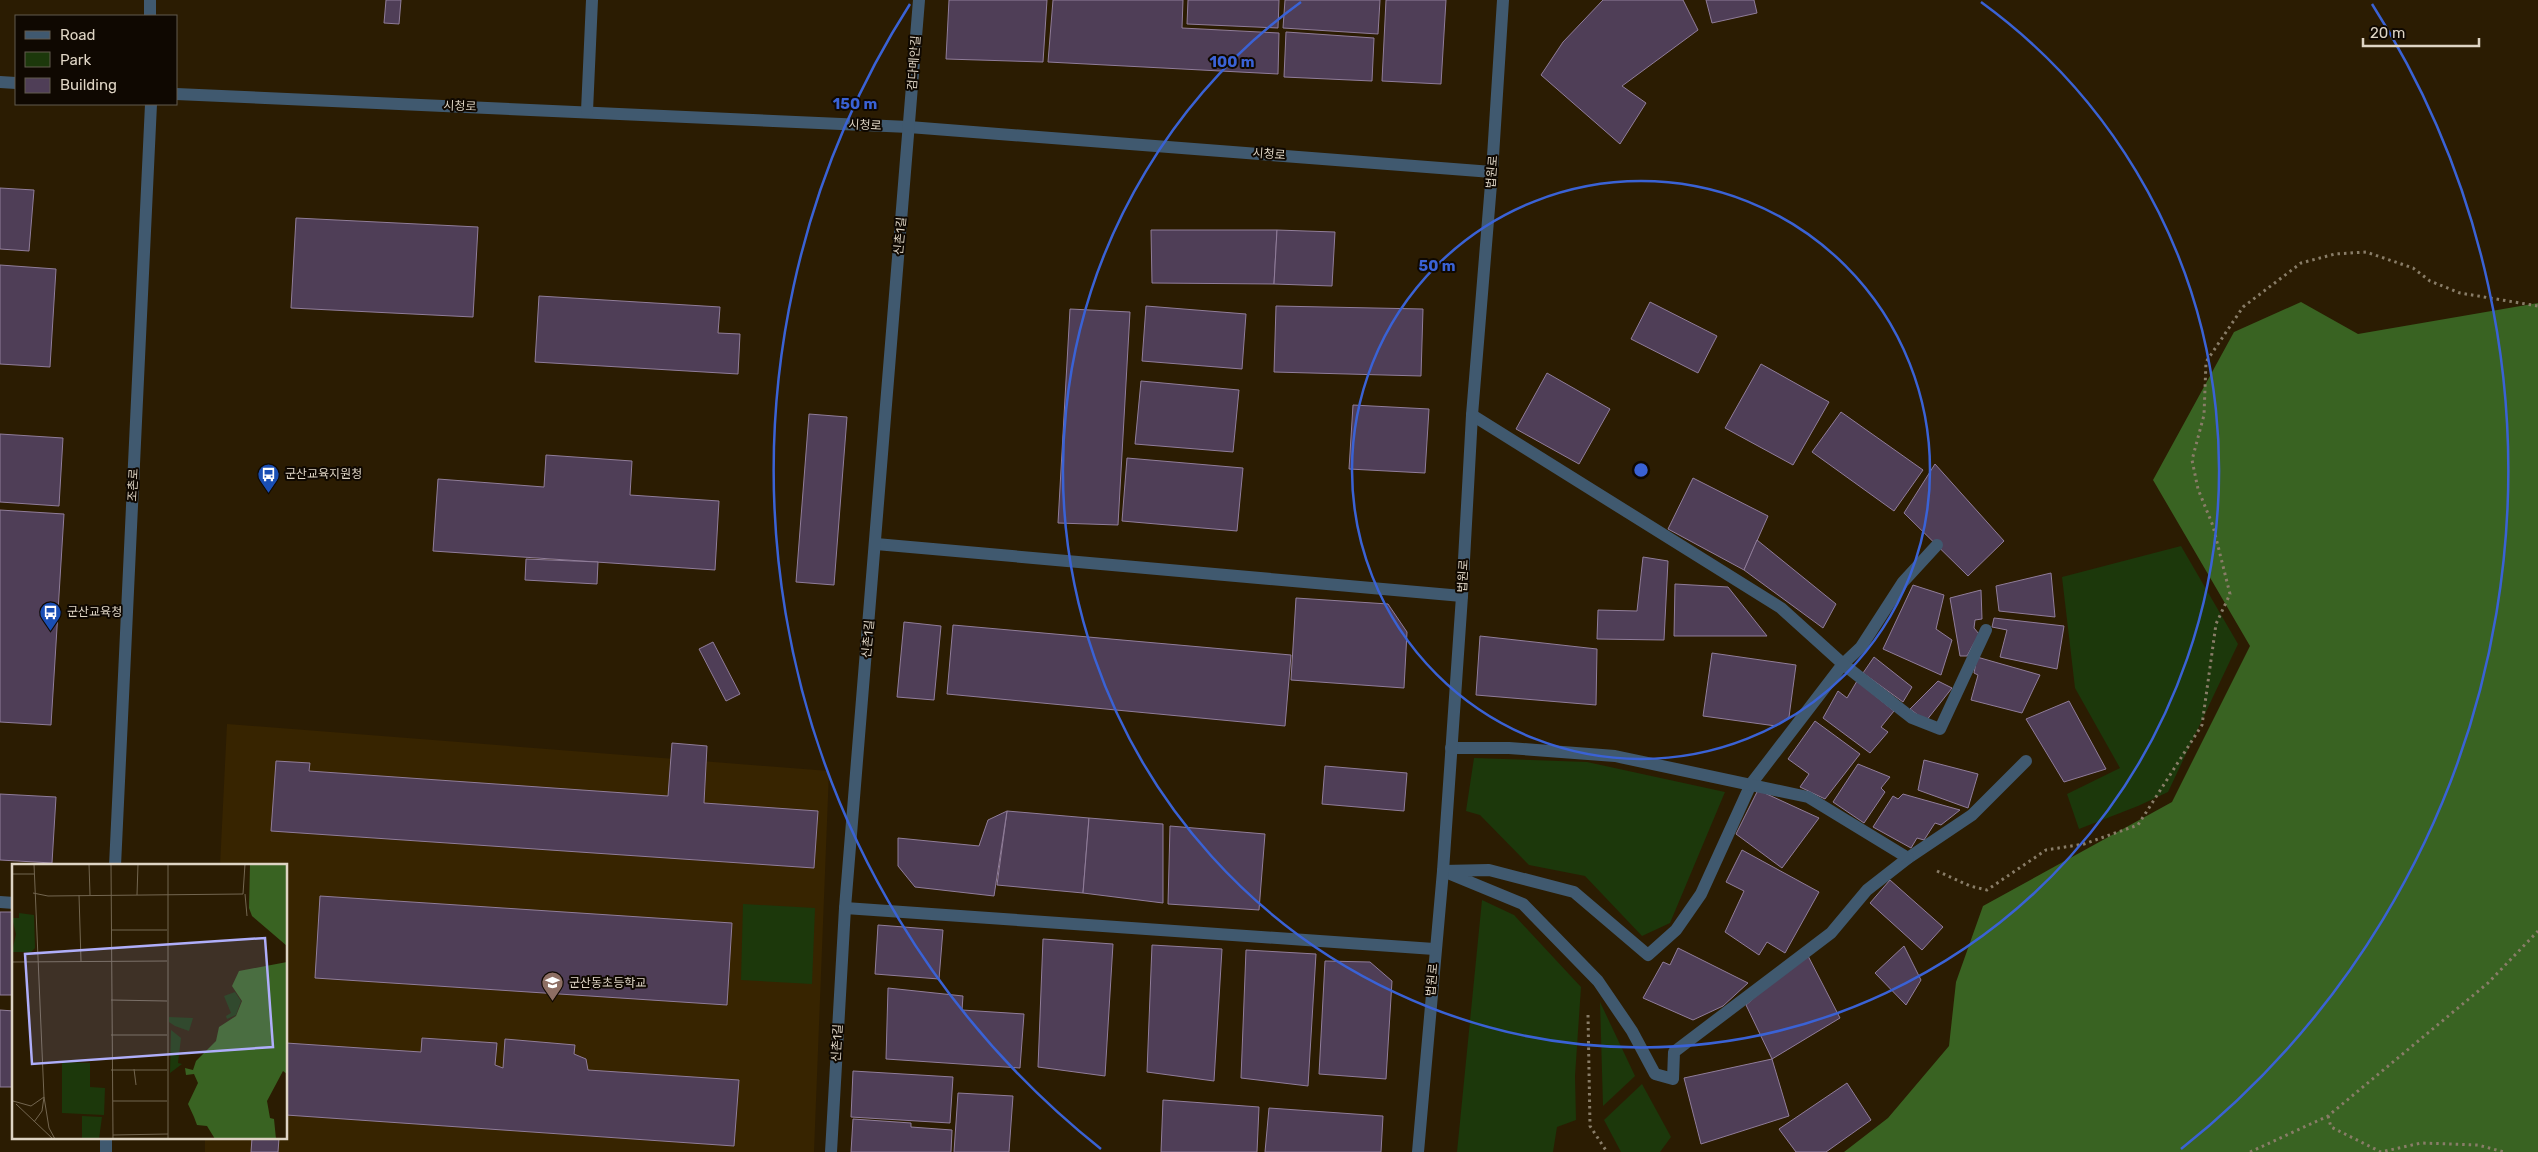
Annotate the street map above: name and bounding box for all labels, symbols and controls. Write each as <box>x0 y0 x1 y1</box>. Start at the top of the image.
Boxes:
legend <box>15 15 178 105</box>
scale bar <box>2363 15 2479 47</box>
text: 20 m <box>2370 24 2405 42</box>
text: Road <box>60 26 96 44</box>
street label: 검다메안길 <box>905 35 923 91</box>
text: Park <box>60 51 91 69</box>
text: 100 m <box>1210 53 1254 71</box>
text: Building <box>60 76 117 94</box>
text: 150 m <box>833 95 877 113</box>
street label: 시청로 <box>443 98 477 114</box>
street label: 시청로 <box>848 117 882 133</box>
street label: 시청로 <box>1252 146 1286 162</box>
street label: 법원로 <box>1484 155 1500 189</box>
street label: 신촌1길 <box>891 216 909 256</box>
text: 50 m <box>1419 257 1455 275</box>
centre of rings <box>1632 461 1650 479</box>
bus stop icon: 군산교육지원청 <box>257 462 281 493</box>
place label: 군산교육지원청 <box>285 467 362 481</box>
street label: 조촌로 <box>125 468 141 502</box>
street label: 법원로 <box>1455 559 1471 593</box>
bus stop icon: 군산교육청 <box>39 600 63 631</box>
place label: 군산교육청 <box>67 605 122 619</box>
street label: 신촌1길 <box>859 619 877 659</box>
inset map <box>12 864 288 1140</box>
street label: 법원로 <box>1424 963 1440 997</box>
school or university icon: 군산동초등학교 <box>541 971 565 1002</box>
place label: 군산동초등학교 <box>569 976 646 990</box>
street label: 신촌1길 <box>829 1024 845 1062</box>

